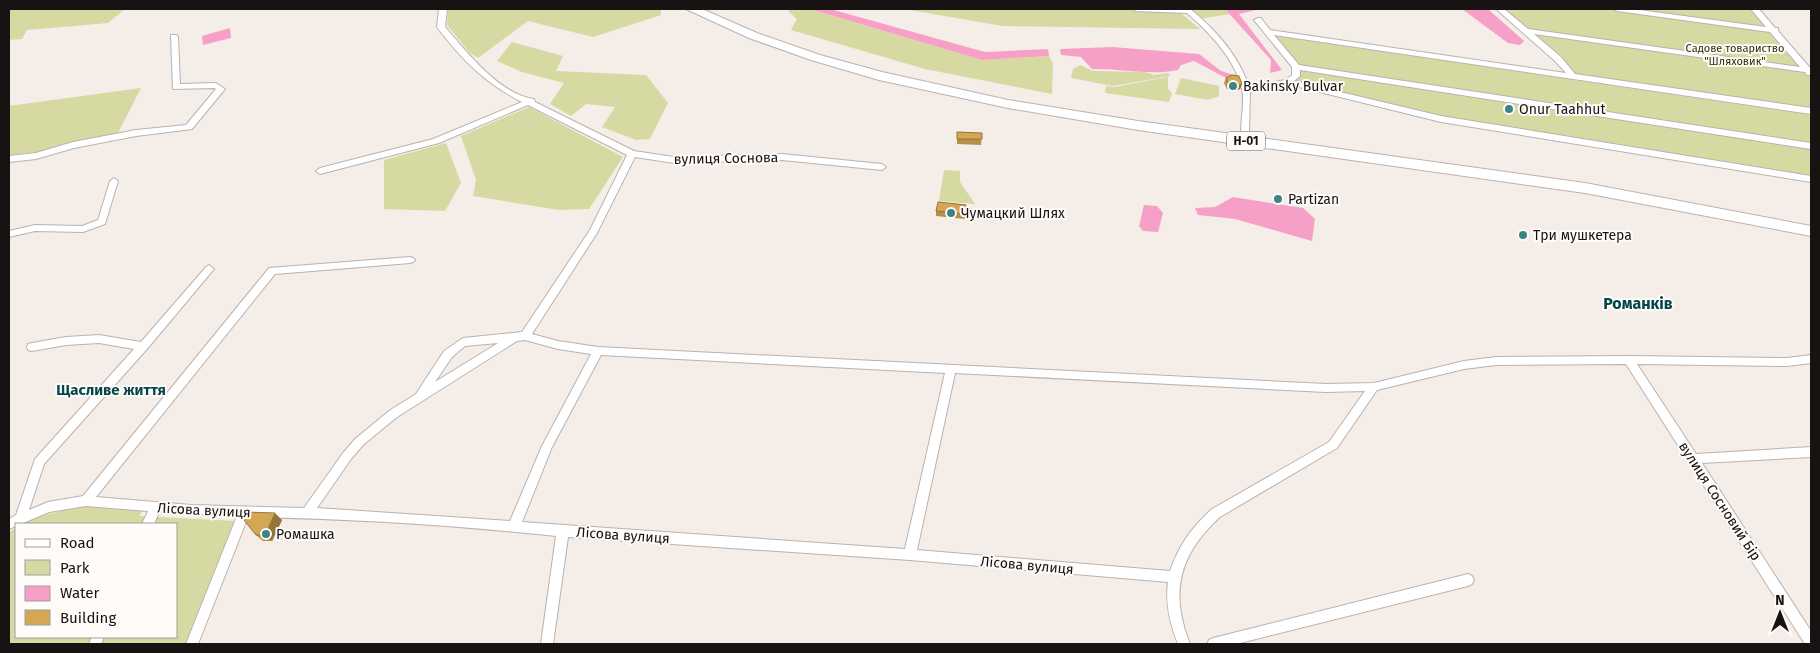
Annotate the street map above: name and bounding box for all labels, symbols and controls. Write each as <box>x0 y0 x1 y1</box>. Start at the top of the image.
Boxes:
park label: Садове товариство "Шляховик" <box>1686 42 1784 68</box>
place label: Bakinsky Bulvar <box>1243 78 1344 95</box>
marker: Bakinsky Bulvar <box>1227 80 1239 92</box>
place label: Onur Taahhut <box>1519 101 1606 118</box>
marker: Onur Taahhut <box>1503 103 1515 115</box>
road number: Н-01 <box>1227 132 1265 150</box>
street label: вулиця Соснова <box>673 149 779 168</box>
place label: Partizan <box>1288 191 1339 208</box>
marker: Partizan <box>1272 193 1284 205</box>
place label: Чумацкий Шлях <box>961 205 1065 222</box>
marker: Чумацкий Шлях <box>945 207 957 219</box>
place label: Три мушкетера <box>1533 227 1632 244</box>
marker: Три мушкетера <box>1517 229 1529 241</box>
district label: Романків <box>1603 294 1673 313</box>
district label: Щасливе життя <box>56 381 166 399</box>
street label: вулиця Сосновий Бір <box>1675 439 1764 564</box>
street label: Лісова вулиця <box>157 500 251 521</box>
legend <box>15 523 178 638</box>
street label: Лісова вулиця <box>576 524 670 547</box>
place label: Ромашка <box>276 526 335 543</box>
marker: Ромашка <box>260 528 272 540</box>
text: Road <box>60 534 95 552</box>
street label: Лісова вулиця <box>980 553 1074 578</box>
text: Park <box>60 559 90 577</box>
text: Water <box>60 584 99 602</box>
north arrow <box>1755 588 1805 638</box>
text: N <box>1775 592 1785 609</box>
text: Building <box>60 609 116 627</box>

